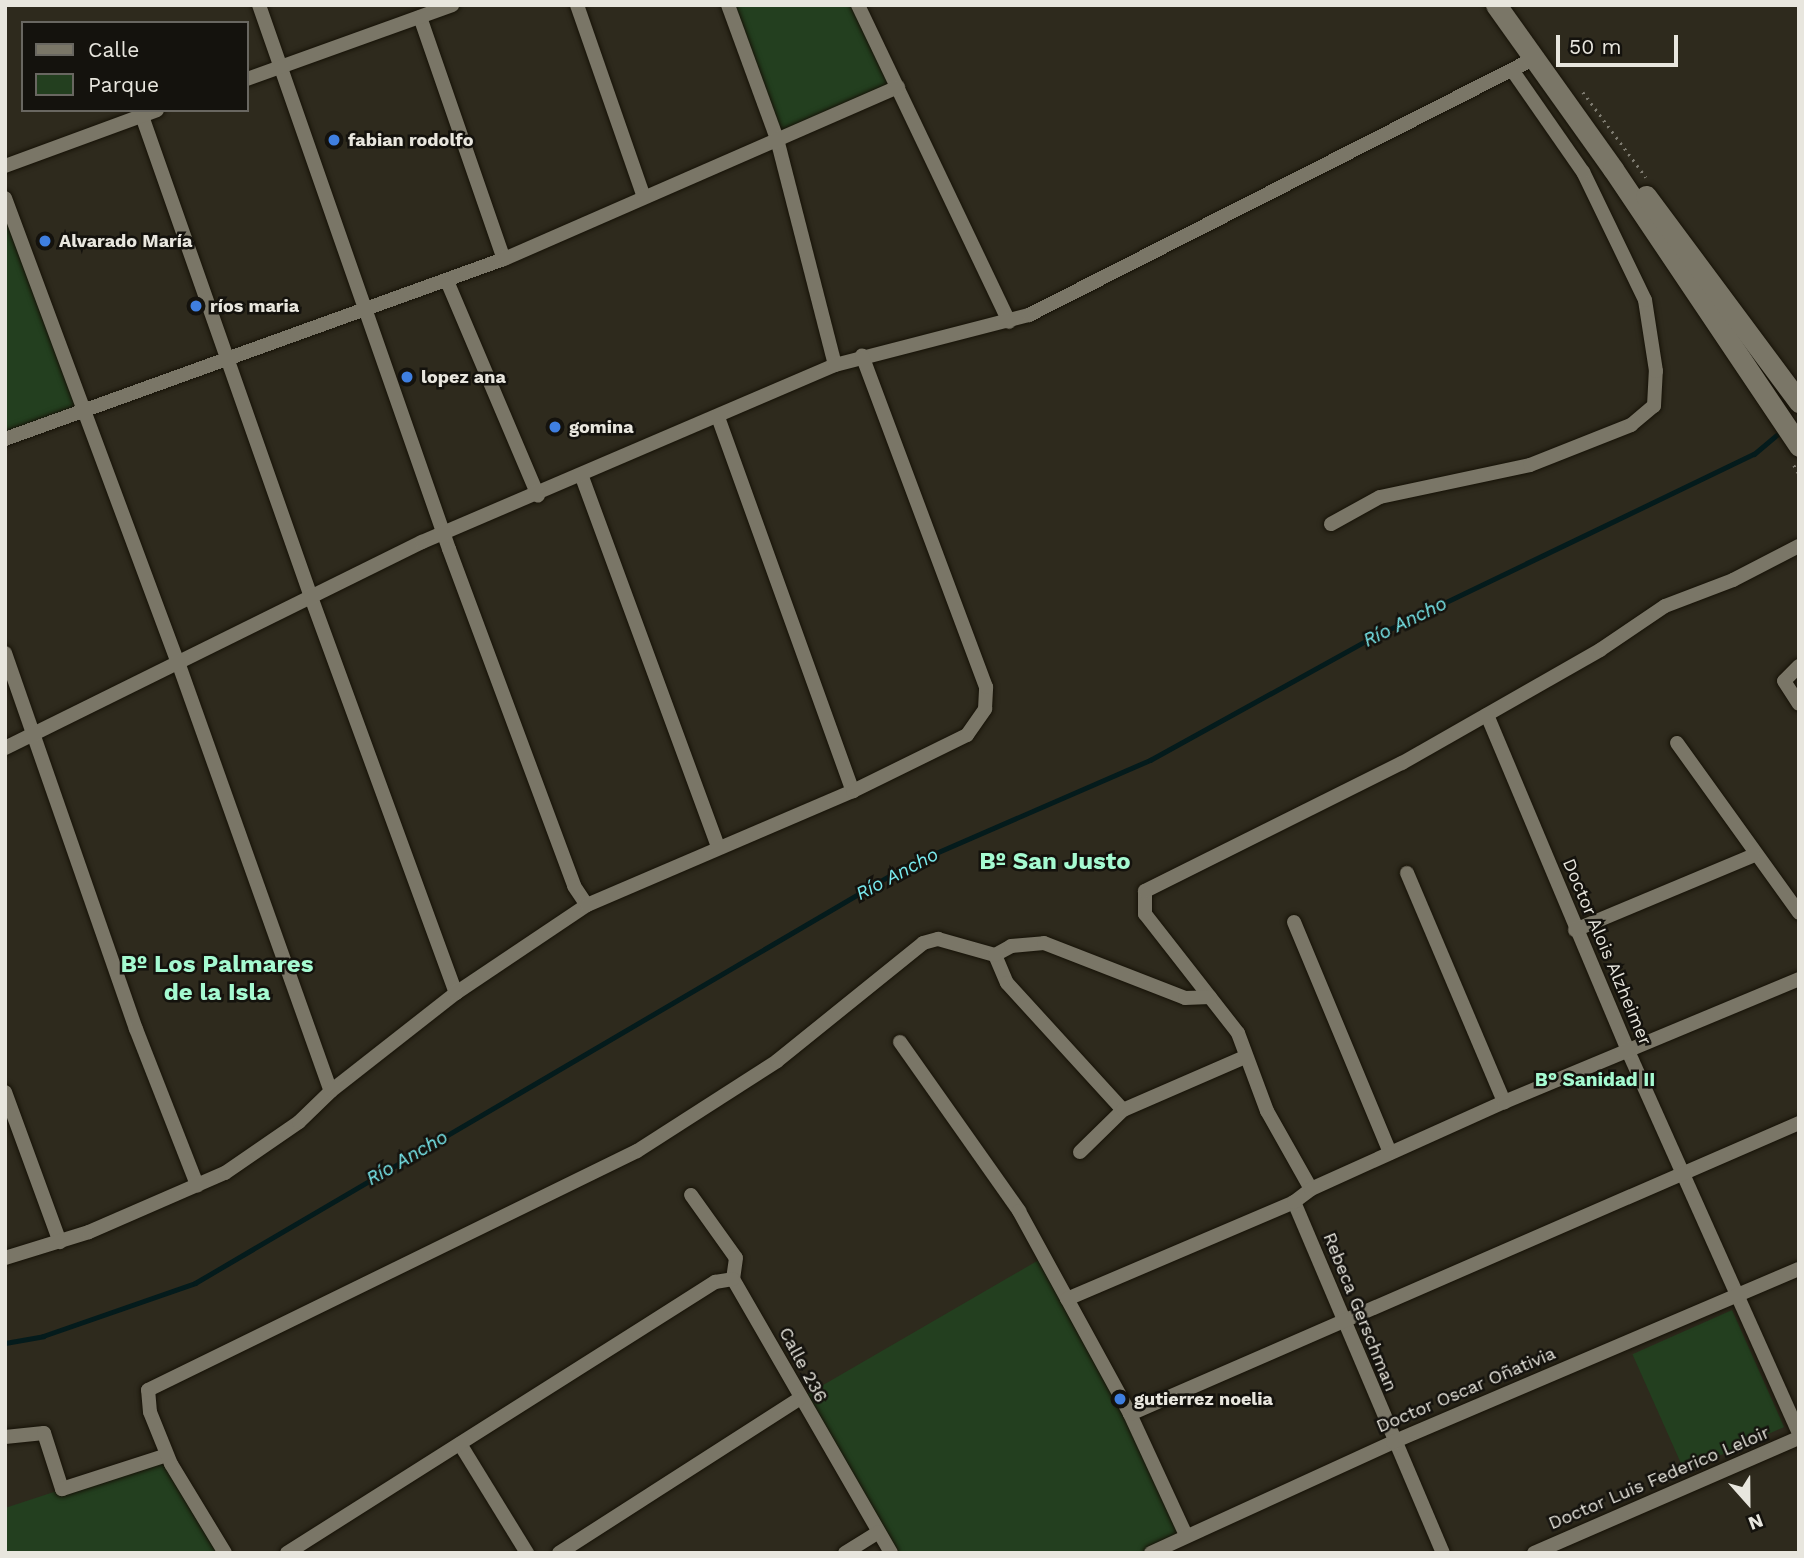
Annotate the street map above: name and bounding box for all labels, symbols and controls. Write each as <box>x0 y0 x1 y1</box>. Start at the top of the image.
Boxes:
legend <box>21 21 248 112</box>
scale bar <box>1559 21 1682 65</box>
text: 50 m <box>1569 34 1621 59</box>
text: Calle <box>88 37 139 62</box>
text: Parque <box>88 72 159 97</box>
place label: fabian rodolfo <box>348 129 473 151</box>
marker: fabian rodolfo <box>326 132 342 148</box>
place label: Alvarado María <box>59 230 192 252</box>
marker: Alvarado María <box>37 233 53 249</box>
place label: ríos maria <box>210 295 299 317</box>
marker: ríos maria <box>188 298 204 314</box>
place label: lopez ana <box>421 366 506 388</box>
marker: lopez ana <box>399 369 415 385</box>
place label: gomina <box>569 416 634 438</box>
marker: gomina <box>547 419 563 435</box>
water label: Río Ancho <box>1359 592 1451 652</box>
water label: Río Ancho <box>851 843 943 905</box>
district label: Bº San Justo <box>979 848 1131 876</box>
street label: Doctor Alois Alzheimer <box>1558 855 1656 1049</box>
district label: Bº Los Palmares de la Isla <box>121 951 313 1007</box>
district label: B° Sanidad II <box>1535 1069 1655 1091</box>
water label: Río Ancho <box>362 1125 452 1191</box>
street label: Rebeca Gerschman <box>1318 1229 1402 1395</box>
street label: Calle 236 <box>774 1324 832 1406</box>
street label: Doctor Oscar Oñativia <box>1373 1342 1559 1438</box>
place label: gutierrez noelia <box>1134 1388 1273 1410</box>
marker: gutierrez noelia <box>1112 1391 1128 1407</box>
street label: Doctor Luis Federico Leloir <box>1545 1422 1773 1534</box>
north arrow <box>1713 1467 1783 1537</box>
text: N <box>1745 1509 1766 1535</box>

